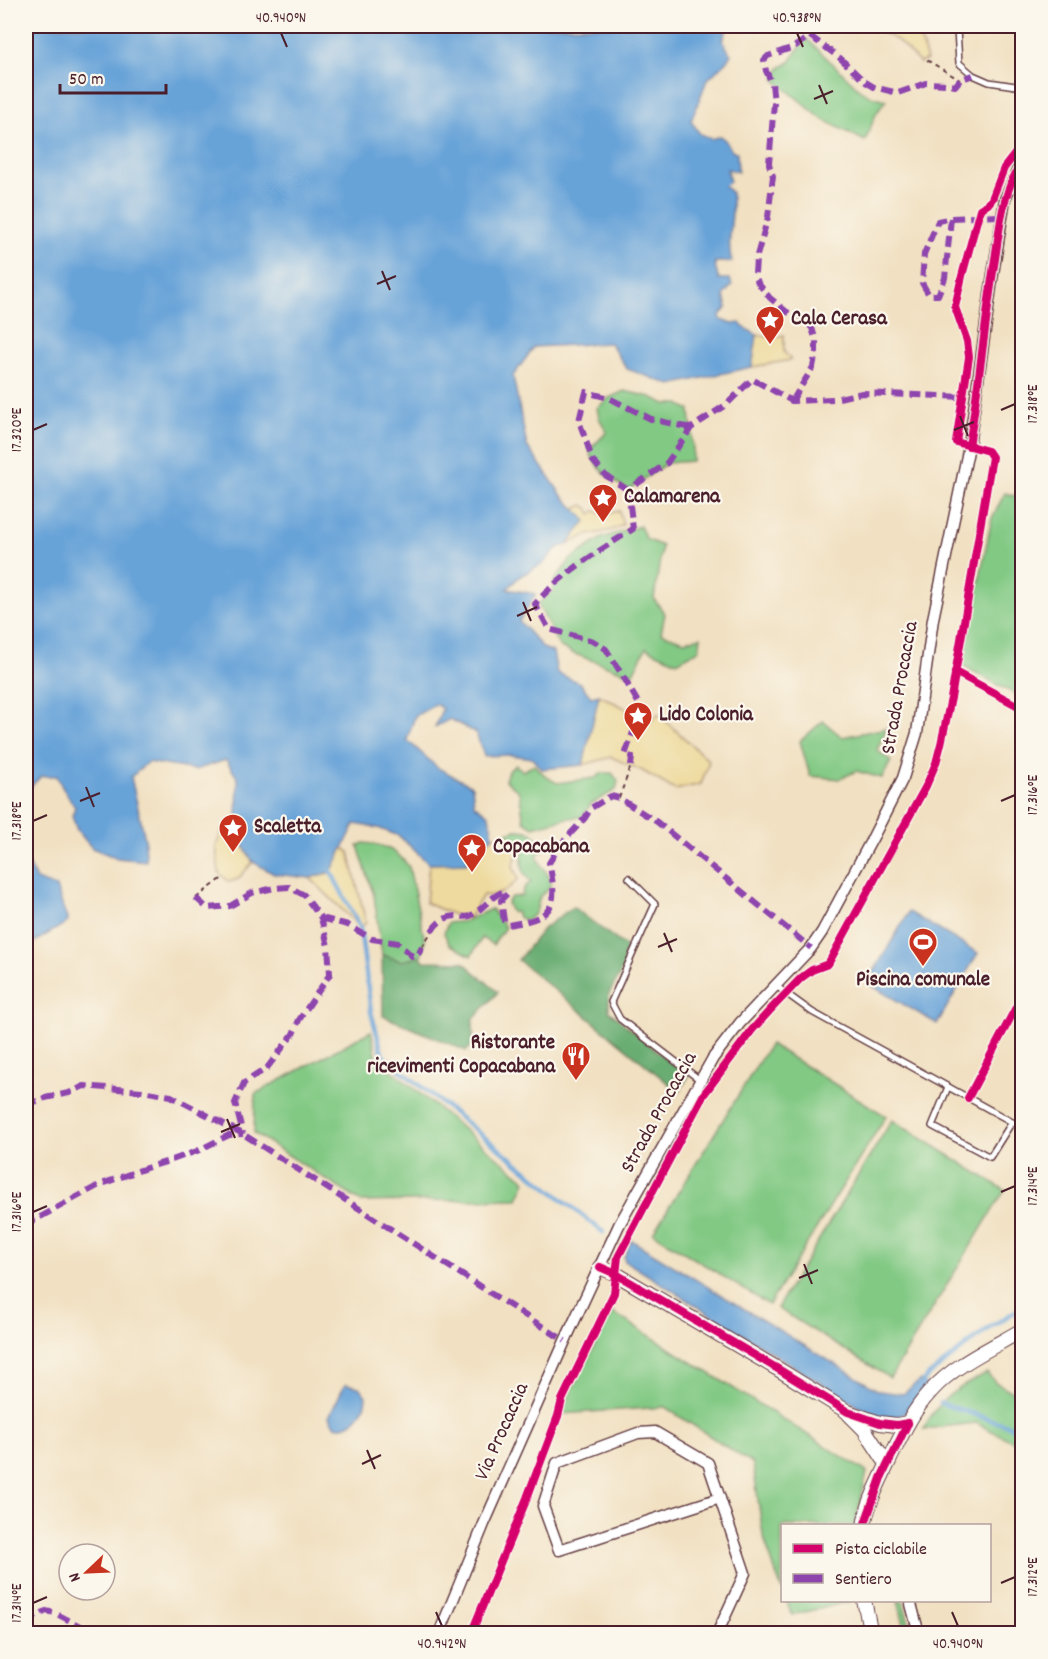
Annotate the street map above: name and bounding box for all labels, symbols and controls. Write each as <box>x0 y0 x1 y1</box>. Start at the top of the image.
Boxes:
text: 40.940°N <box>256 8 306 30</box>
text: 40.938°N <box>773 8 821 30</box>
scale bar <box>60 57 166 95</box>
text: 50 m <box>69 68 104 93</box>
place icon: Cala Cerasa <box>754 304 786 346</box>
place label: Cala Cerasa <box>791 305 888 335</box>
text: 17.318°E <box>1023 384 1045 424</box>
text: 17.320°E <box>7 408 29 452</box>
place icon: Calamarena <box>587 482 619 524</box>
place label: Calamarena <box>624 483 721 513</box>
street label: Strada Procaccia <box>875 618 928 757</box>
place icon: Lido Colonia <box>622 700 654 742</box>
place label: Lido Colonia <box>659 701 754 731</box>
text: 17.316°E <box>1023 775 1045 815</box>
text: 17.318°E <box>7 801 29 841</box>
place icon: Scaletta <box>217 812 249 854</box>
place label: Scaletta <box>254 813 322 843</box>
place icon: Copacabana <box>456 832 488 874</box>
place label: Copacabana <box>493 833 590 863</box>
sports icon: Piscina comunale <box>907 926 939 968</box>
place label: Piscina comunale <box>856 966 990 996</box>
place label: Ristorante ricevimenti Copacabana <box>367 1029 556 1083</box>
restaurant icon: Ristorante ricevimenti Copacabana <box>560 1040 592 1082</box>
street label: Strada Procaccia <box>614 1046 706 1179</box>
text: 17.314°E <box>1023 1166 1045 1206</box>
text: 17.316°E <box>7 1192 29 1232</box>
street label: Via Procaccia <box>468 1377 538 1486</box>
legend <box>781 1524 991 1602</box>
text: Pista ciclabile <box>835 1538 927 1563</box>
north arrow <box>57 1542 117 1602</box>
text: 17.312°E <box>1023 1557 1045 1597</box>
text: Sentiero <box>835 1568 892 1593</box>
text: N <box>63 1569 88 1585</box>
text: 17.314°E <box>7 1583 29 1623</box>
text: 40.942°N <box>418 1634 466 1656</box>
text: 40.940°N <box>933 1634 983 1656</box>

